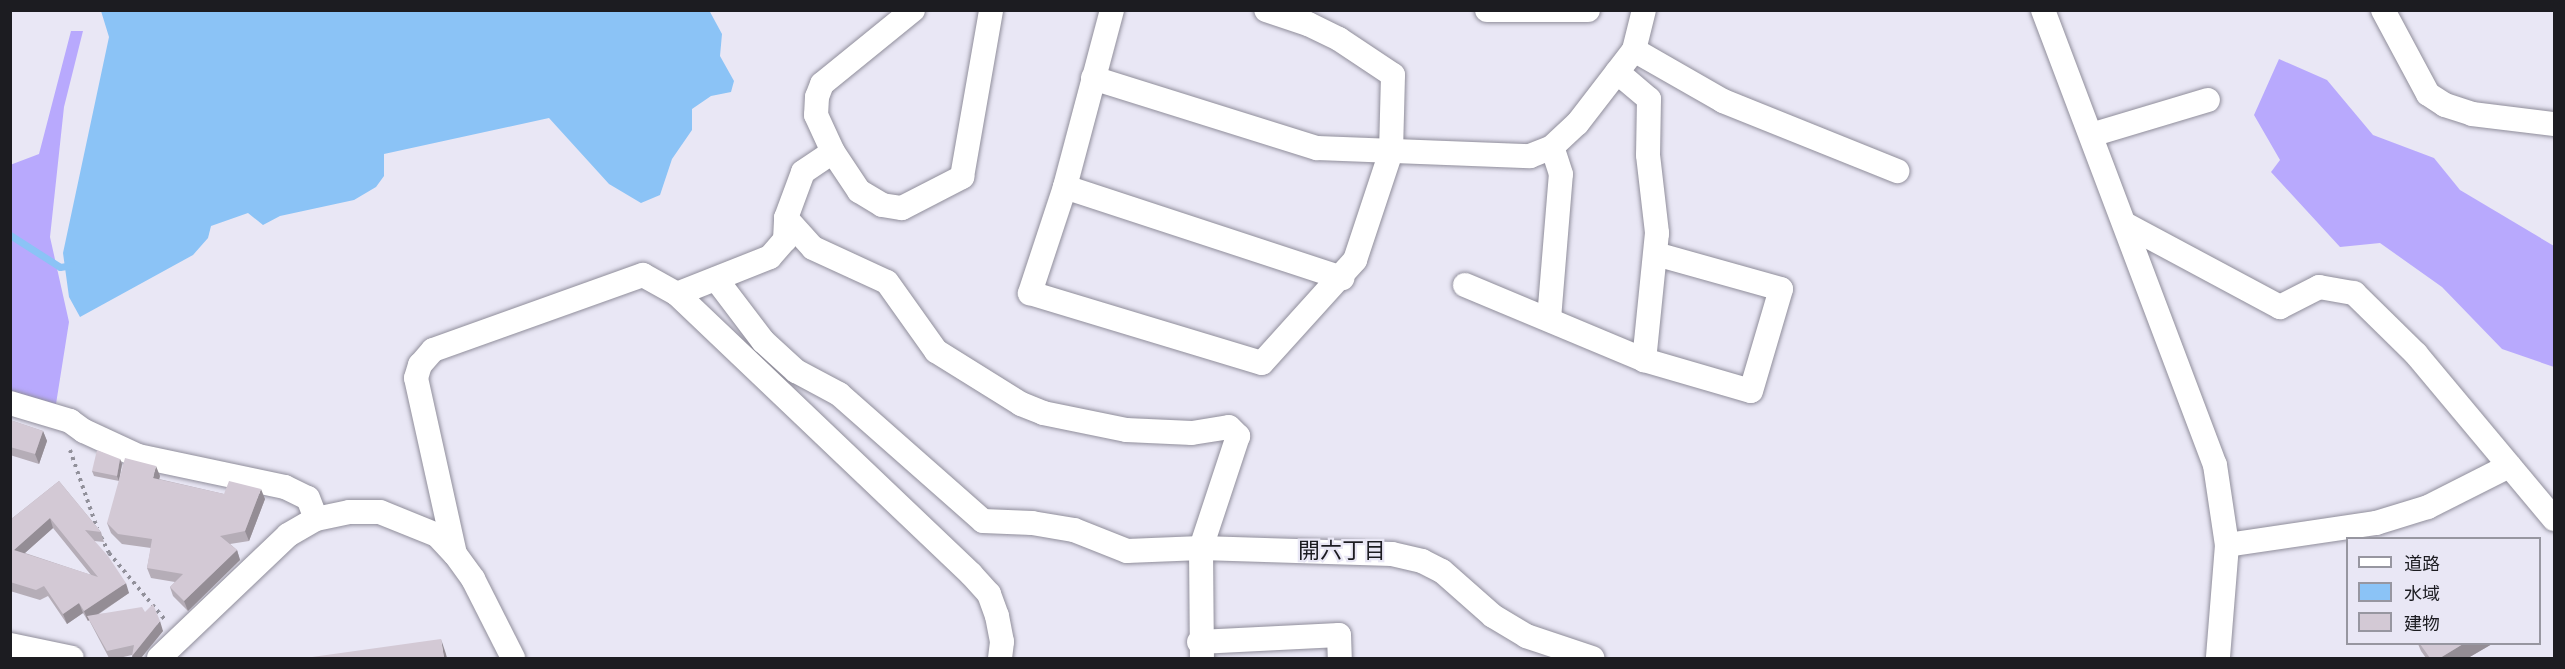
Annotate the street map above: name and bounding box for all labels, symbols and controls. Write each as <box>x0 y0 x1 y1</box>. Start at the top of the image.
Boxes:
legend <box>2346 537 2541 645</box>
district label: 開六丁目 <box>1298 538 1386 564</box>
text: 道路 <box>2404 553 2440 575</box>
text: 水域 <box>2404 583 2440 605</box>
text: 建物 <box>2404 613 2440 635</box>

